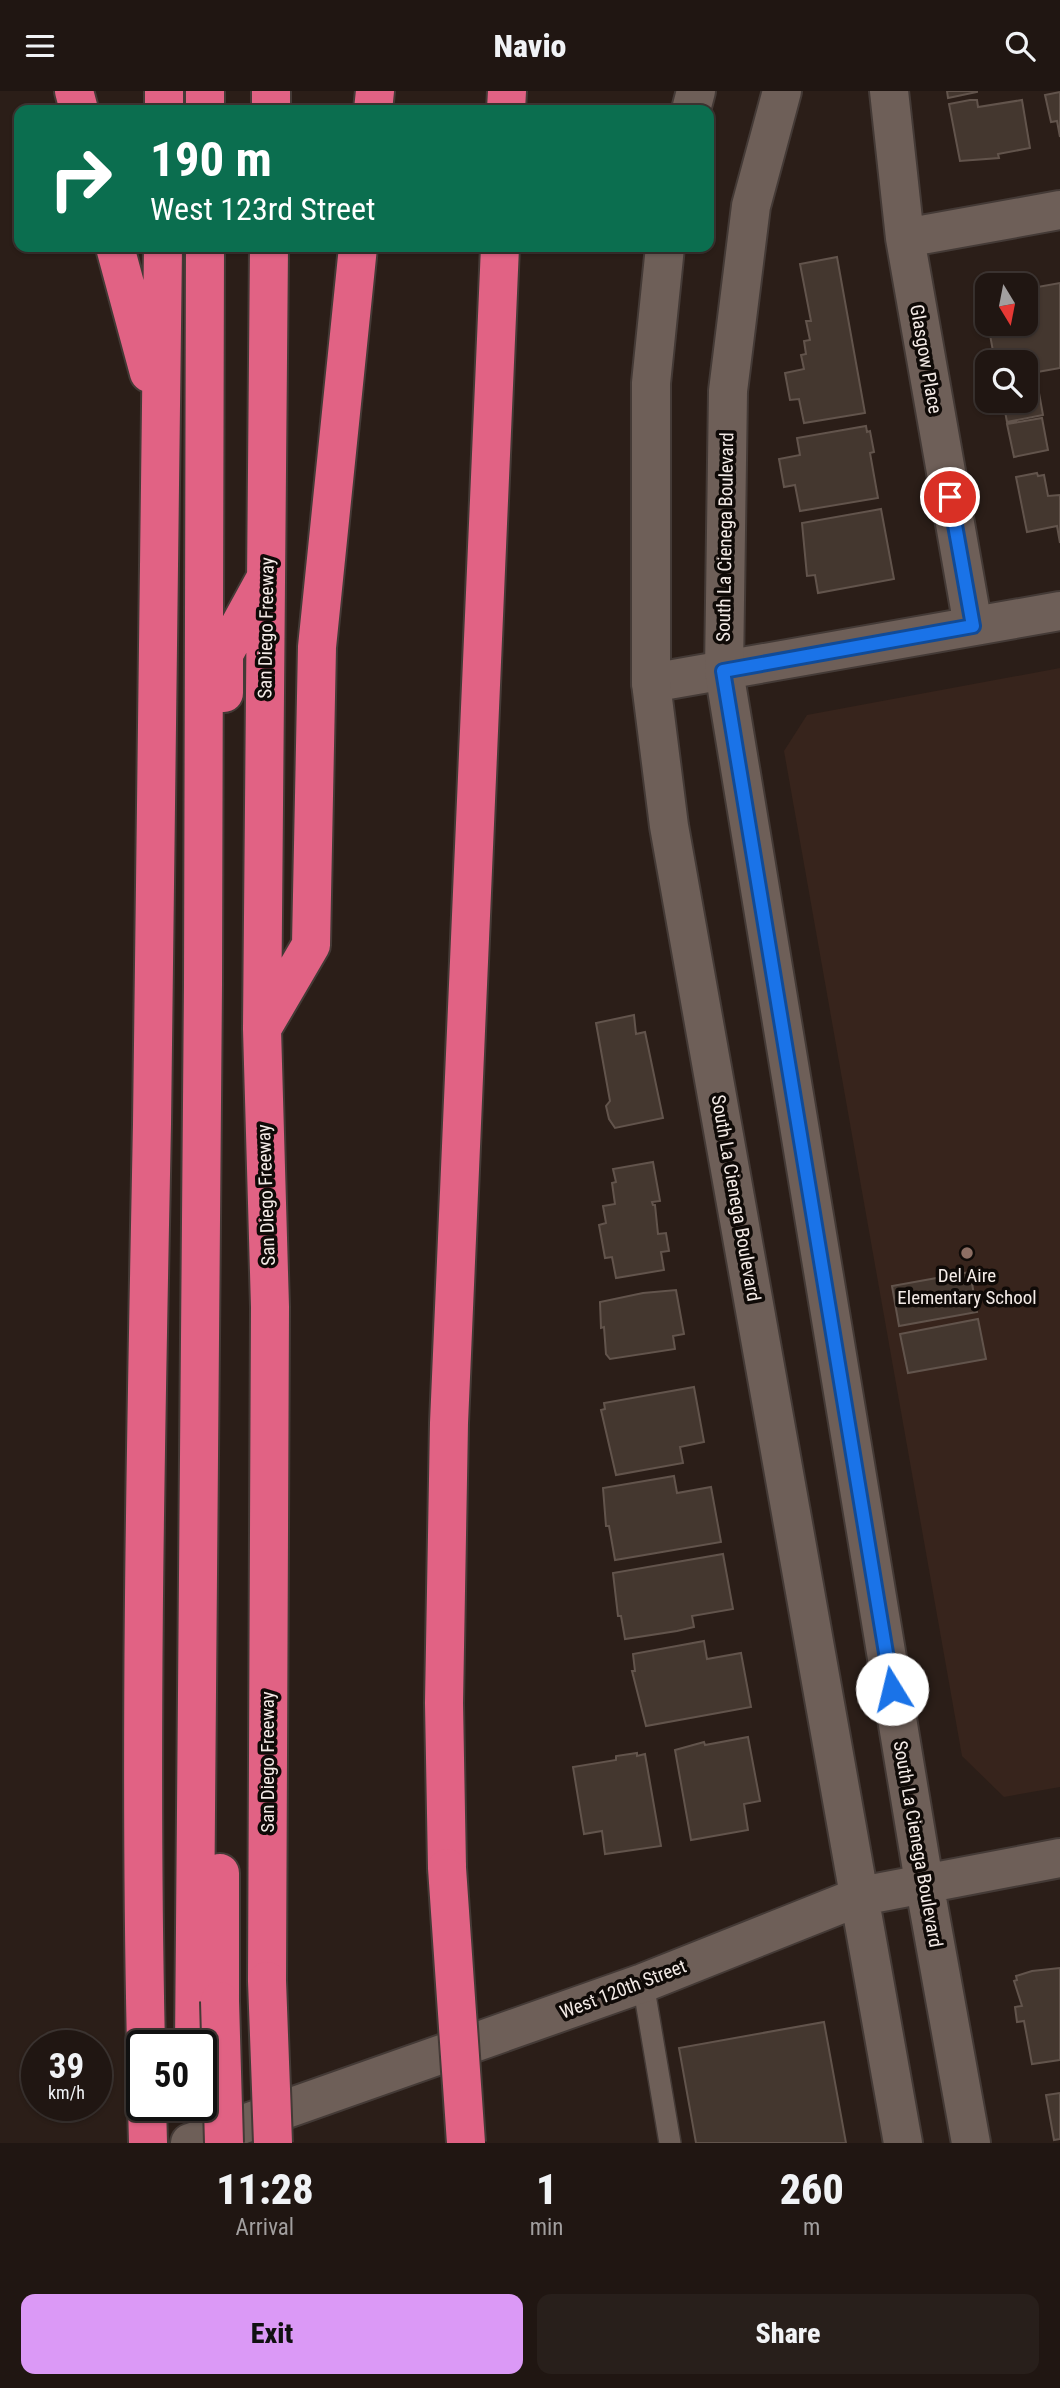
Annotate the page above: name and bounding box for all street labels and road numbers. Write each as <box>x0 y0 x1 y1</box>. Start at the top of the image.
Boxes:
street label: Glasgow Place <box>905 303 947 416</box>
street label: South La Cienega Boulevard <box>712 432 738 642</box>
street label: San Diego Freeway <box>253 557 279 699</box>
street label: South La Cienega Boulevard <box>706 1093 766 1303</box>
street label: San Diego Freeway <box>252 1124 280 1266</box>
street label: San Diego Freeway <box>256 1691 279 1833</box>
street label: South La Cienega Boulevard <box>888 1739 948 1949</box>
street label: West 120th Street <box>557 1954 689 2024</box>

